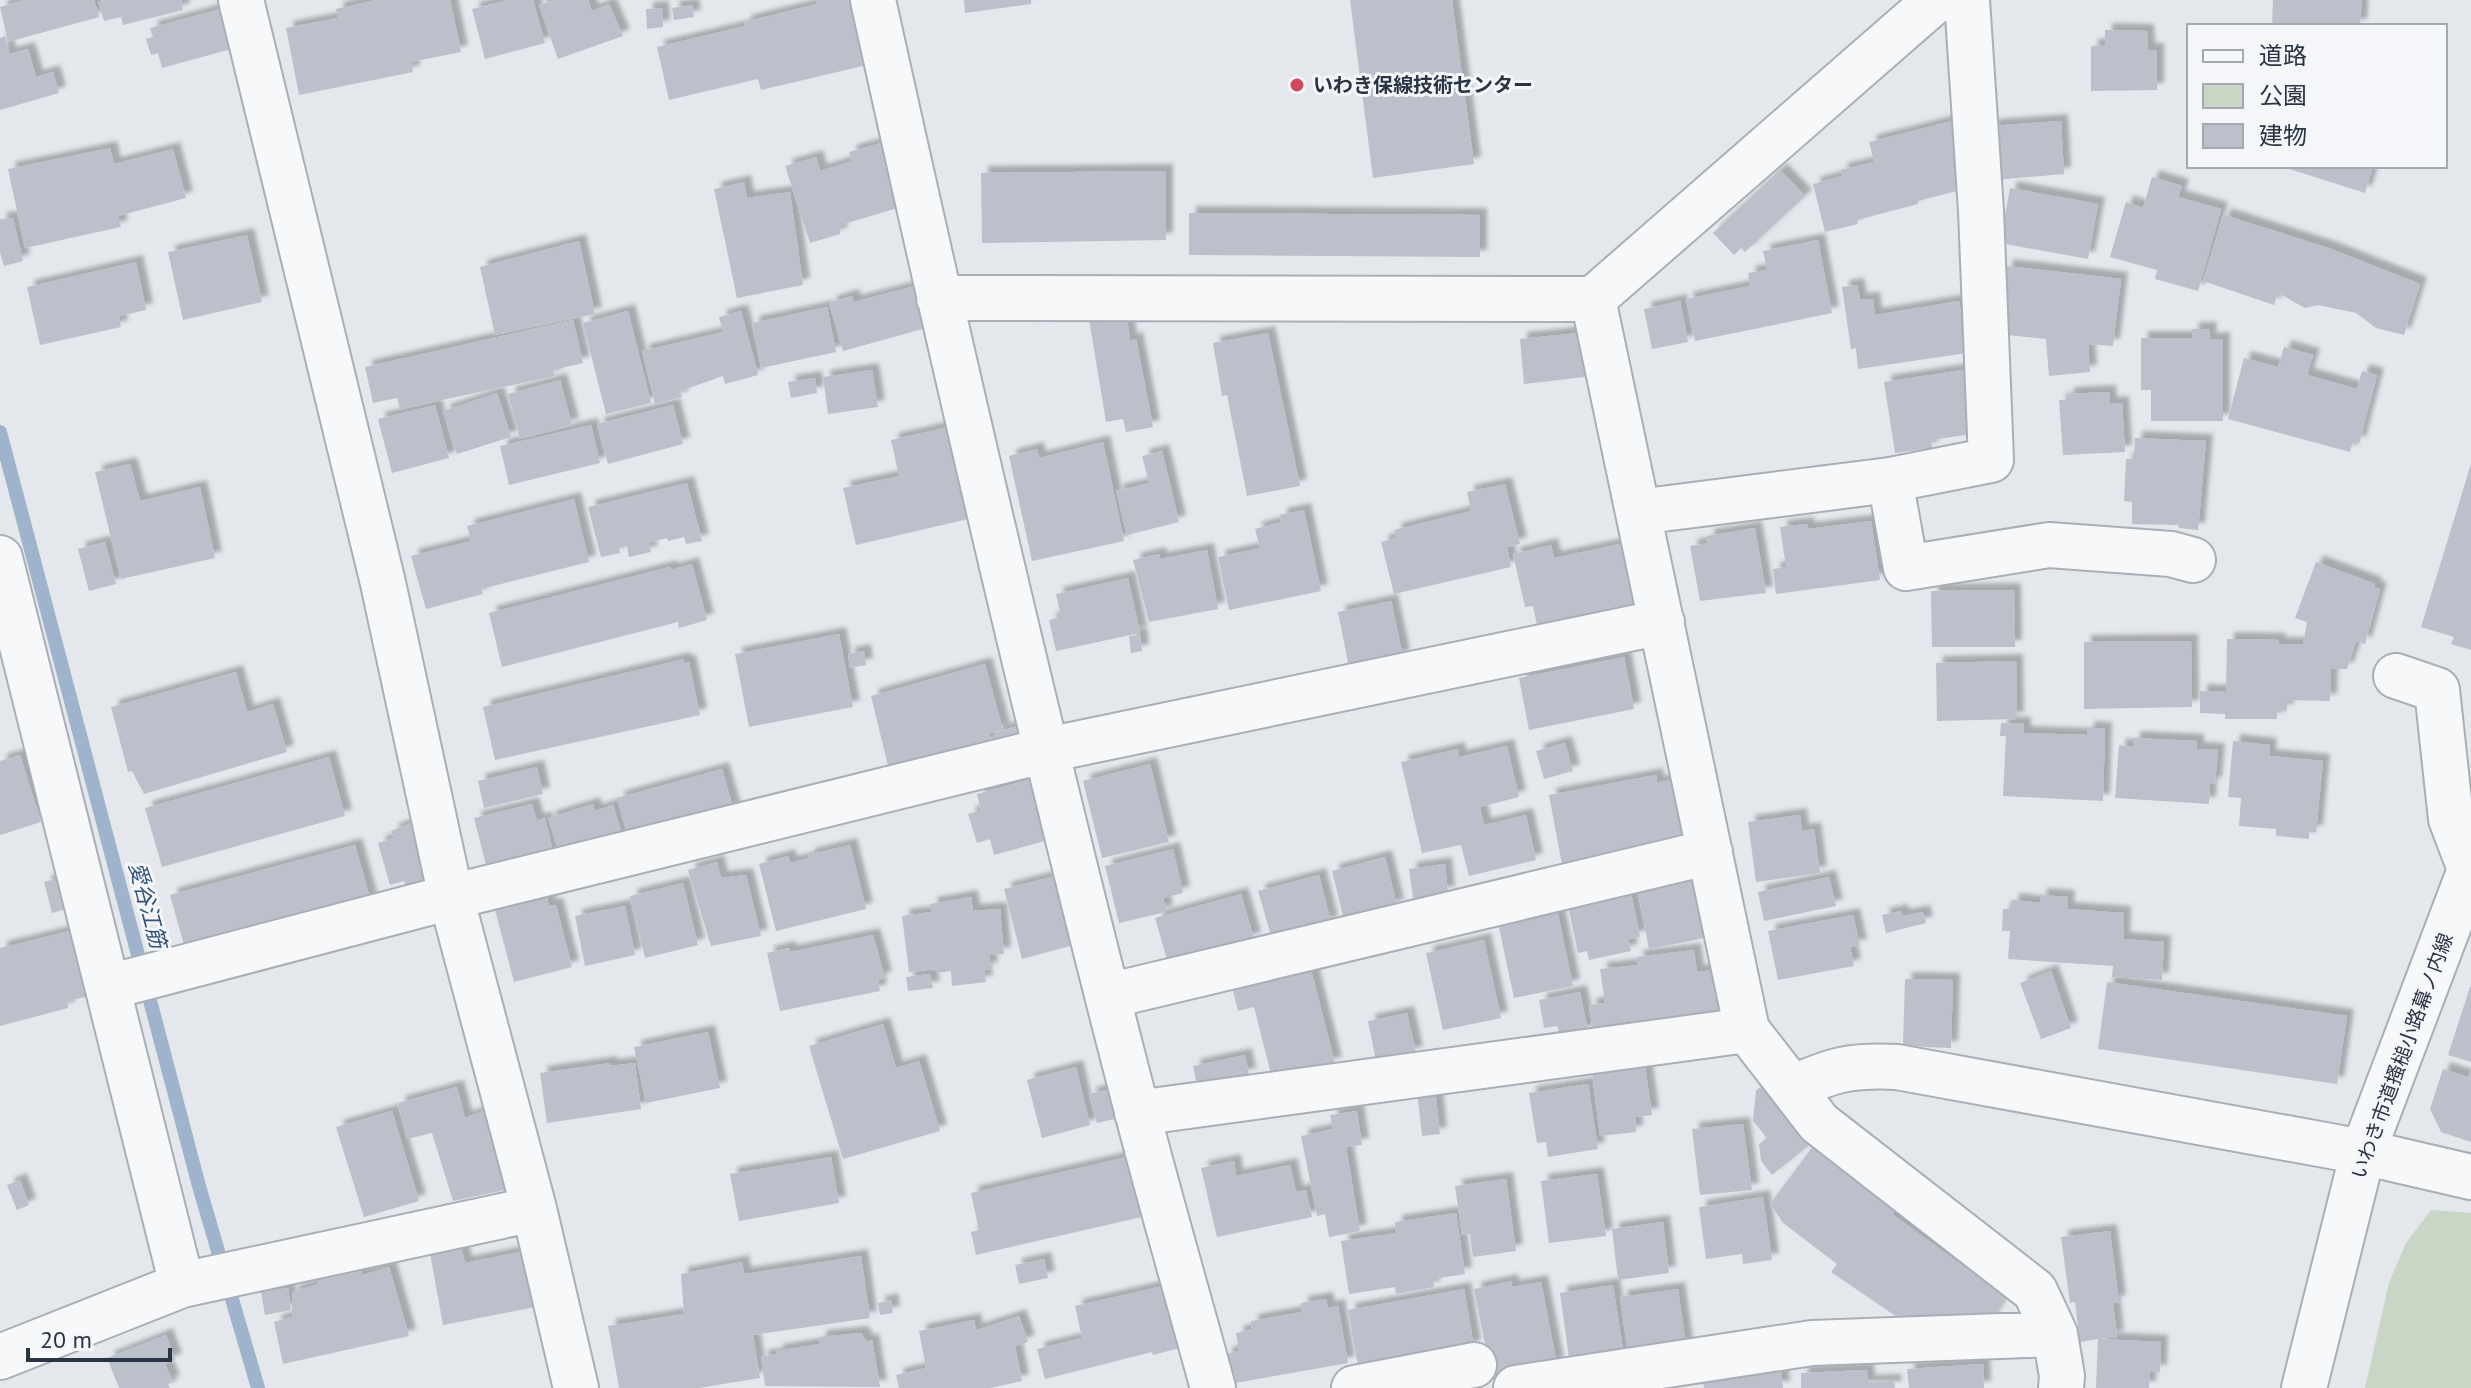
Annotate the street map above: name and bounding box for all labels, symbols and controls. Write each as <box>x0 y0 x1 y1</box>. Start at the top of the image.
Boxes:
legend <box>2187 24 2447 168</box>
text: 道路 <box>2259 40 2307 71</box>
place label: いわき保線技術センター <box>1313 72 1533 98</box>
marker: いわき保線技術センター <box>1288 76 1306 94</box>
text: 公園 <box>2259 80 2307 111</box>
text: 建物 <box>2259 120 2307 151</box>
water label: 愛谷江筋 <box>123 859 174 954</box>
street label: いわき市道搔槌小路幕ノ内線 <box>2345 929 2459 1183</box>
scale bar <box>28 1312 170 1362</box>
text: 20 m <box>40 1324 92 1355</box>

